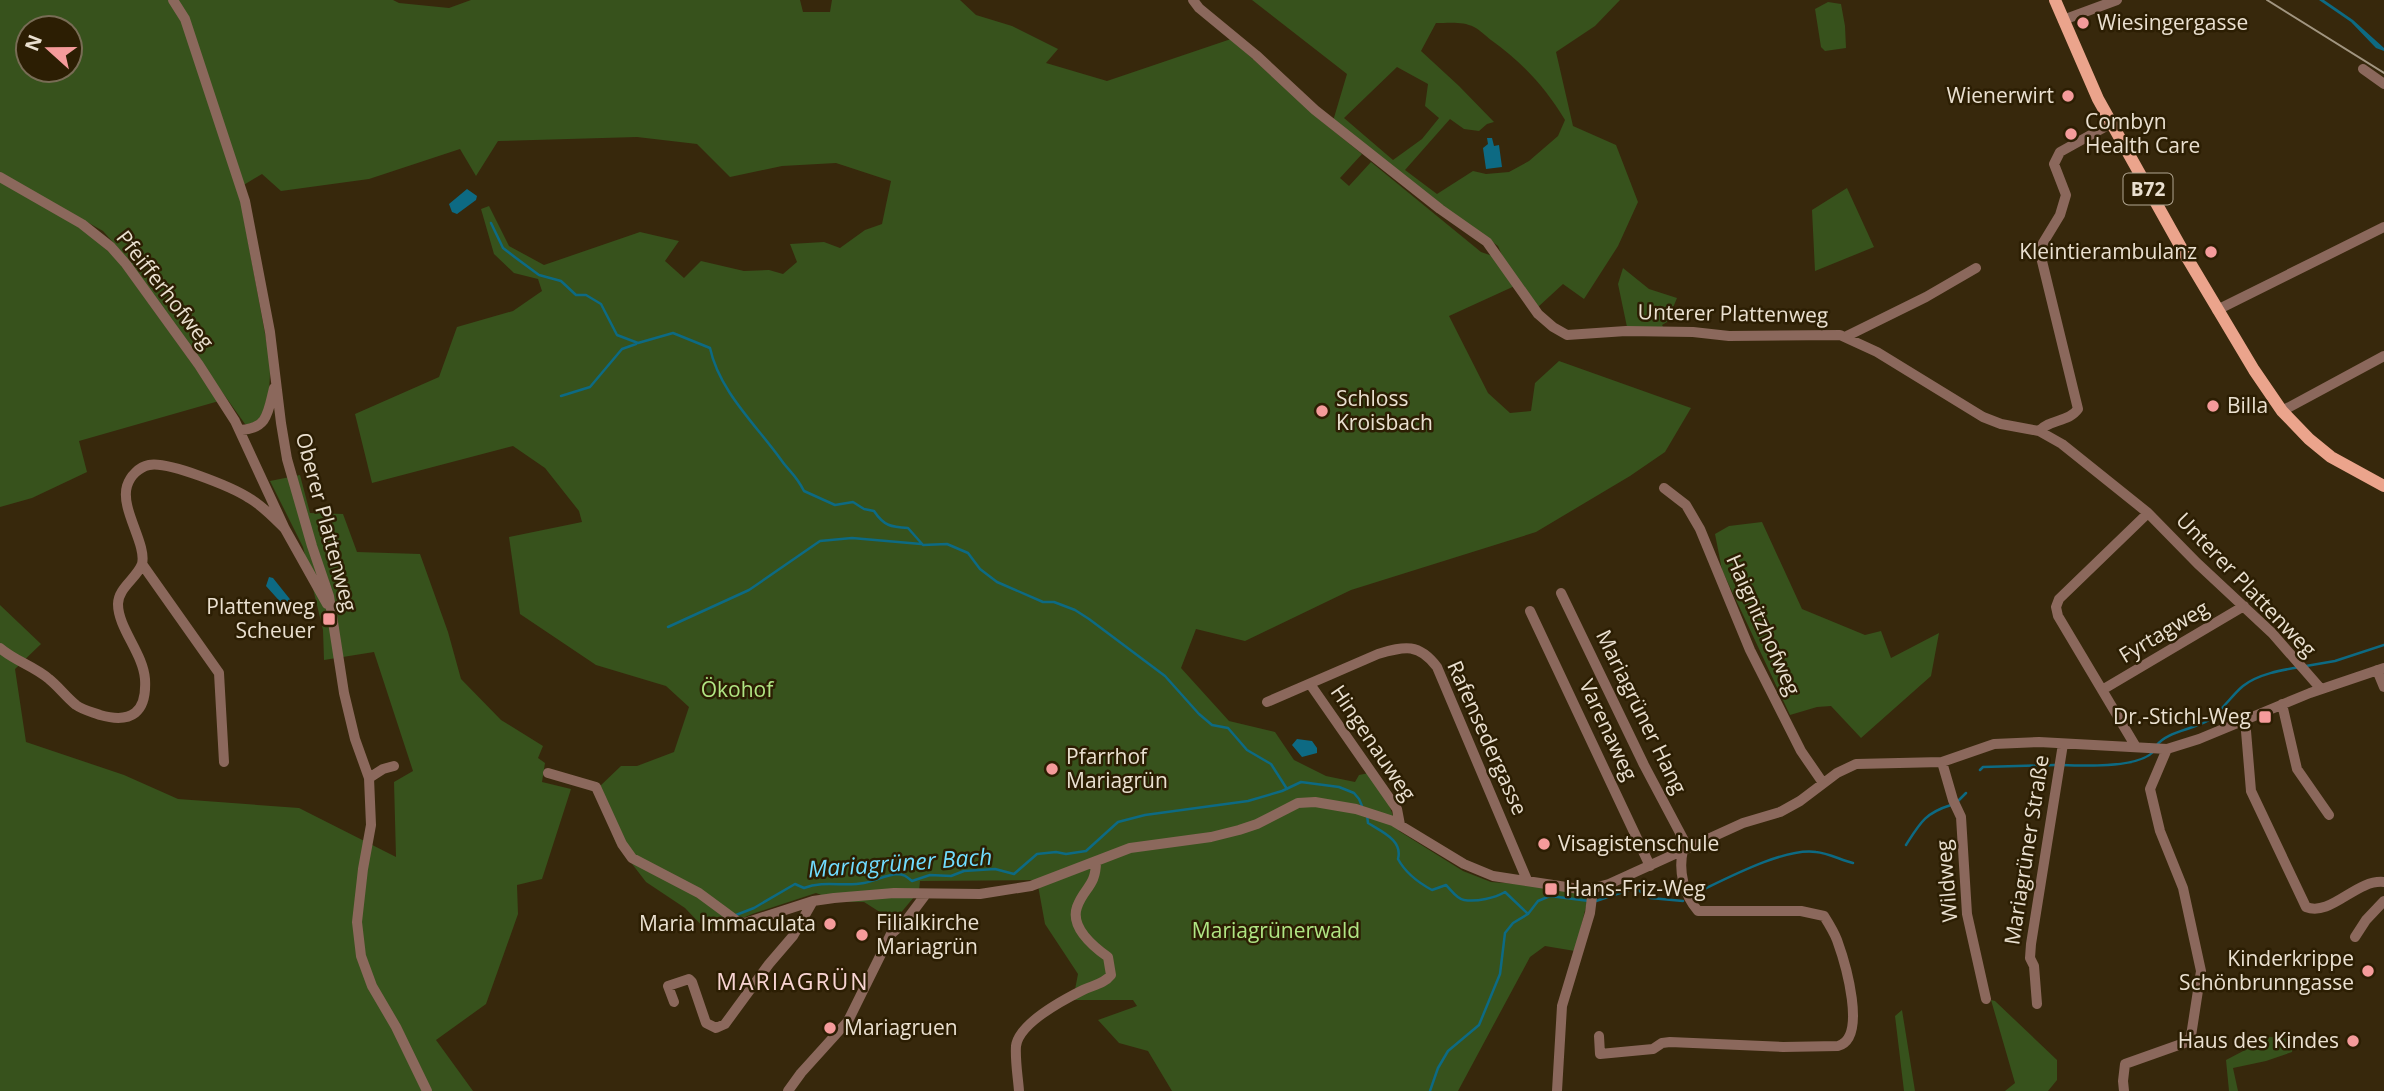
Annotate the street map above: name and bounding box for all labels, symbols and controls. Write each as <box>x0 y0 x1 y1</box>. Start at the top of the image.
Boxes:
place label: Wiesingergasse <box>2097 8 2248 36</box>
north arrow <box>14 14 84 84</box>
marker: Wiesingergasse <box>2075 15 2091 31</box>
text: N <box>18 31 48 55</box>
place label: Wienerwirt <box>1947 81 2054 109</box>
marker: Wienerwirt <box>2060 88 2076 104</box>
place label: Combyn Health Care <box>2085 107 2200 159</box>
marker: Combyn Health Care <box>2063 126 2079 142</box>
road number: B72 <box>2124 174 2172 204</box>
street label: Pfeifferhofweg <box>111 224 221 354</box>
place label: Kleintierambulanz <box>2019 237 2197 265</box>
marker: Kleintierambulanz <box>2203 244 2219 260</box>
street label: Unterer Plattenweg <box>1637 297 1829 329</box>
place label: Schloss Kroisbach <box>1336 384 1433 436</box>
place label: Billa <box>2227 391 2268 419</box>
marker: Billa <box>2205 398 2221 414</box>
marker: Schloss Kroisbach <box>1314 403 1330 419</box>
street label: Oberer Plattenweg <box>290 429 364 614</box>
street label: Unterer Plattenweg <box>2170 506 2323 663</box>
street label: Haignitzhofweg <box>1720 550 1807 699</box>
place label: Plattenweg Scheuer <box>206 592 315 644</box>
street label: Fyrtagweg <box>2113 593 2214 669</box>
marker: Plattenweg Scheuer <box>321 611 337 627</box>
street label: Mariagrüner Hang <box>1590 625 1694 798</box>
street label: Rafensedergasse <box>1441 656 1535 819</box>
street label: Varenaweg <box>1573 674 1645 785</box>
park label: Ökohof <box>701 675 775 703</box>
street label: Hingenauweg <box>1325 679 1423 806</box>
place label: Dr.-Stichl-Weg <box>2113 702 2251 730</box>
marker: Dr.-Stichl-Weg <box>2257 709 2273 725</box>
place label: Pfarrhof Mariagrün <box>1066 742 1168 794</box>
street label: Mariagrüner Straße <box>1997 753 2055 947</box>
marker: Pfarrhof Mariagrün <box>1044 761 1060 777</box>
place label: Visagistenschule <box>1558 829 1719 857</box>
marker: Visagistenschule <box>1536 836 1552 852</box>
street label: Wildweg <box>1928 839 1964 923</box>
water label: Mariagrüner Bach <box>807 840 993 884</box>
place label: Hans-Friz-Weg <box>1565 874 1706 902</box>
marker: Hans-Friz-Weg <box>1543 881 1559 897</box>
place label: Filialkirche Mariagrün <box>876 908 979 960</box>
place label: Maria Immaculata <box>639 909 816 937</box>
marker: Maria Immaculata <box>822 916 838 932</box>
park label: Mariagrünerwald <box>1192 916 1360 944</box>
marker: Filialkirche Mariagrün <box>854 927 870 943</box>
place label: Kinderkrippe Schönbrunngasse <box>2179 944 2354 996</box>
marker: Kinderkrippe Schönbrunngasse <box>2360 963 2376 979</box>
district label: MARIAGRÜN <box>716 965 870 997</box>
place label: Mariagruen <box>844 1013 958 1041</box>
marker: Mariagruen <box>822 1020 838 1036</box>
place label: Haus des Kindes <box>2178 1026 2339 1054</box>
marker: Haus des Kindes <box>2345 1033 2361 1049</box>

